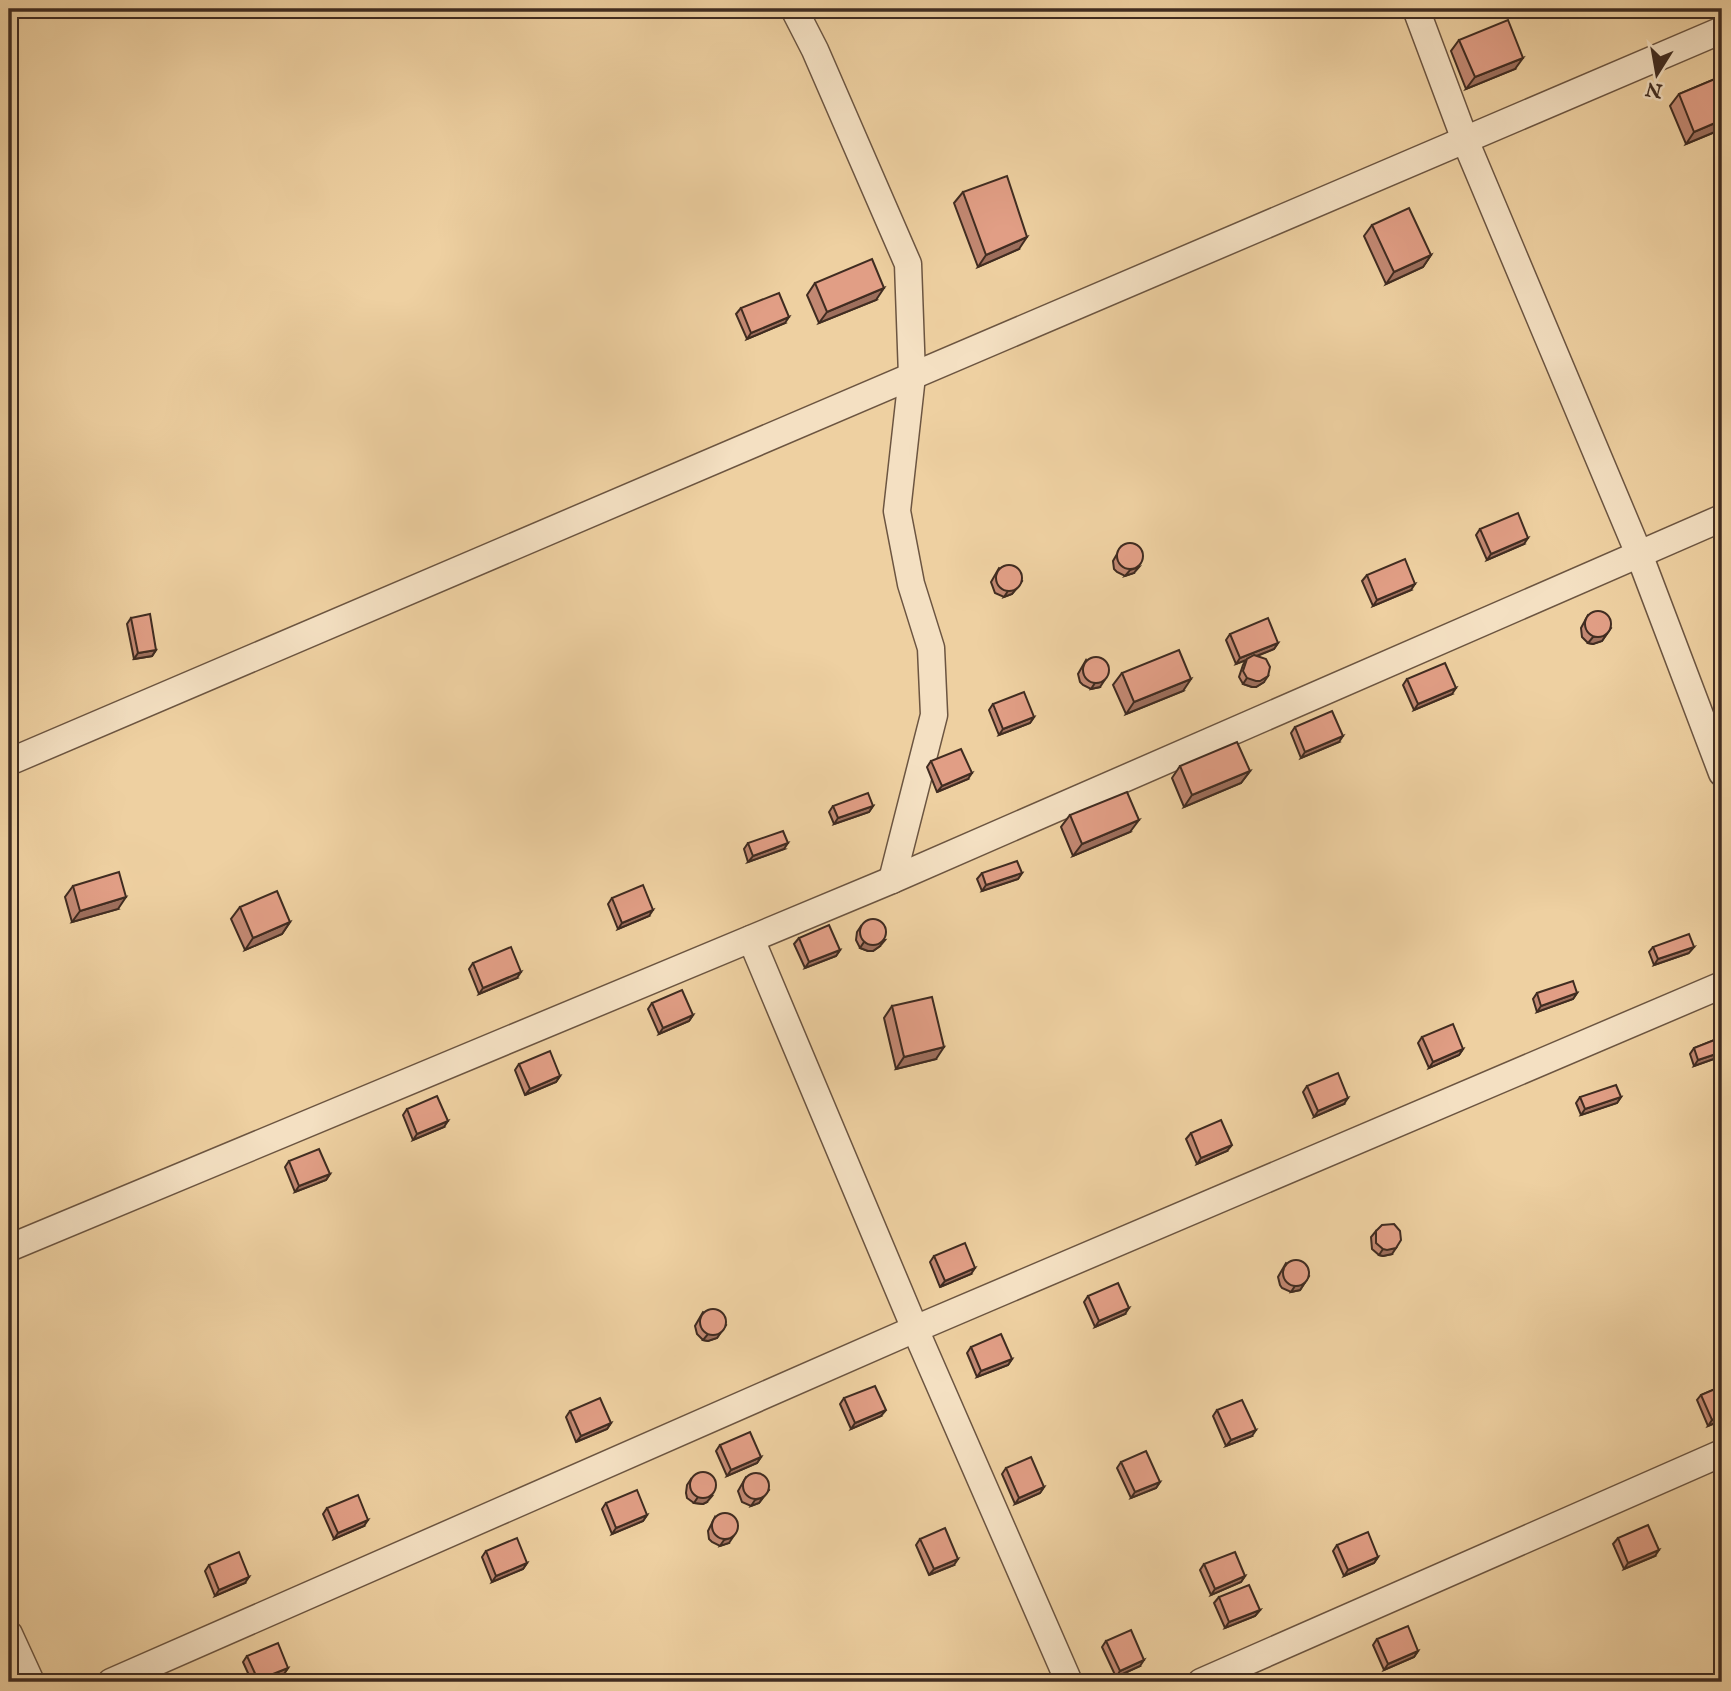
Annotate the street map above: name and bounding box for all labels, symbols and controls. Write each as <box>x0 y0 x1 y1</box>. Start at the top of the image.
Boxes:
north arrow <box>1622 38 1692 108</box>
text: N <box>1643 75 1665 102</box>

